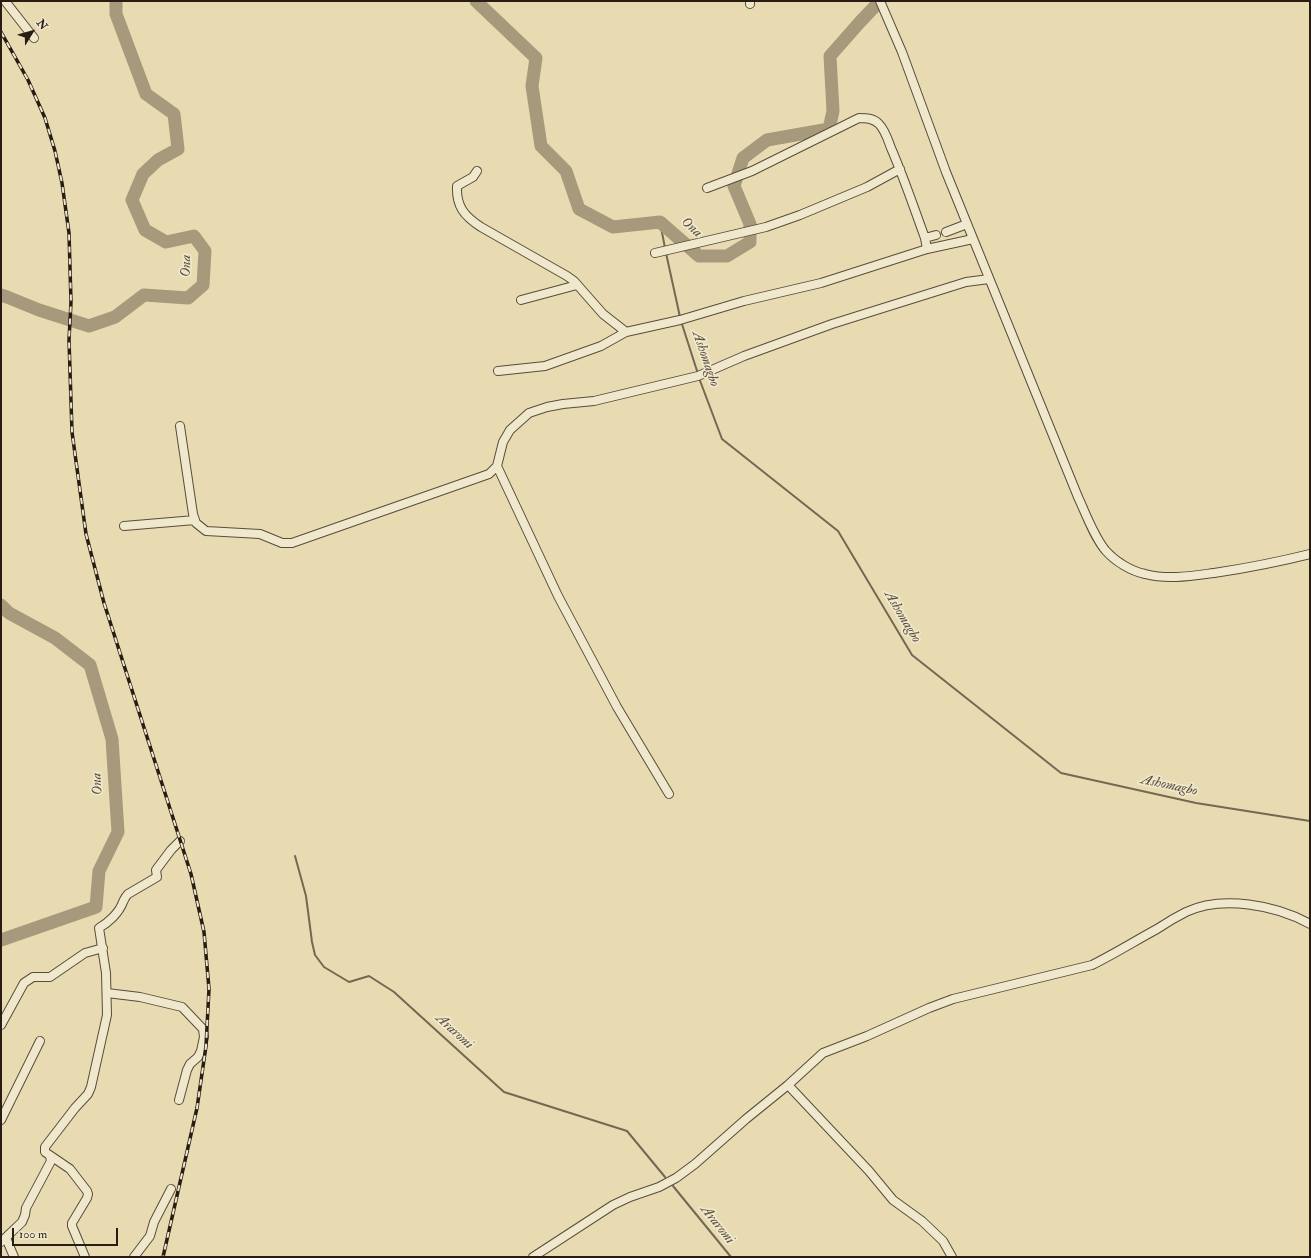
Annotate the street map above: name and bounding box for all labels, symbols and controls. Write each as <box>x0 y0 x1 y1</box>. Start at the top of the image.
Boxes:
north arrow <box>12 12 52 52</box>
text: N <box>34 17 50 32</box>
water label: Ona <box>677 214 705 242</box>
water label: Ona <box>178 255 196 277</box>
water label: Ashomagbo <box>688 329 722 389</box>
water label: Ashomagbo <box>880 588 924 646</box>
water label: Ona <box>89 772 107 796</box>
water label: Ashomagbo <box>1139 772 1199 800</box>
water label: Araromi <box>432 1011 476 1053</box>
water label: Araromi <box>696 1202 738 1248</box>
scale bar <box>14 1220 120 1246</box>
text: 100 m <box>19 1227 47 1242</box>

